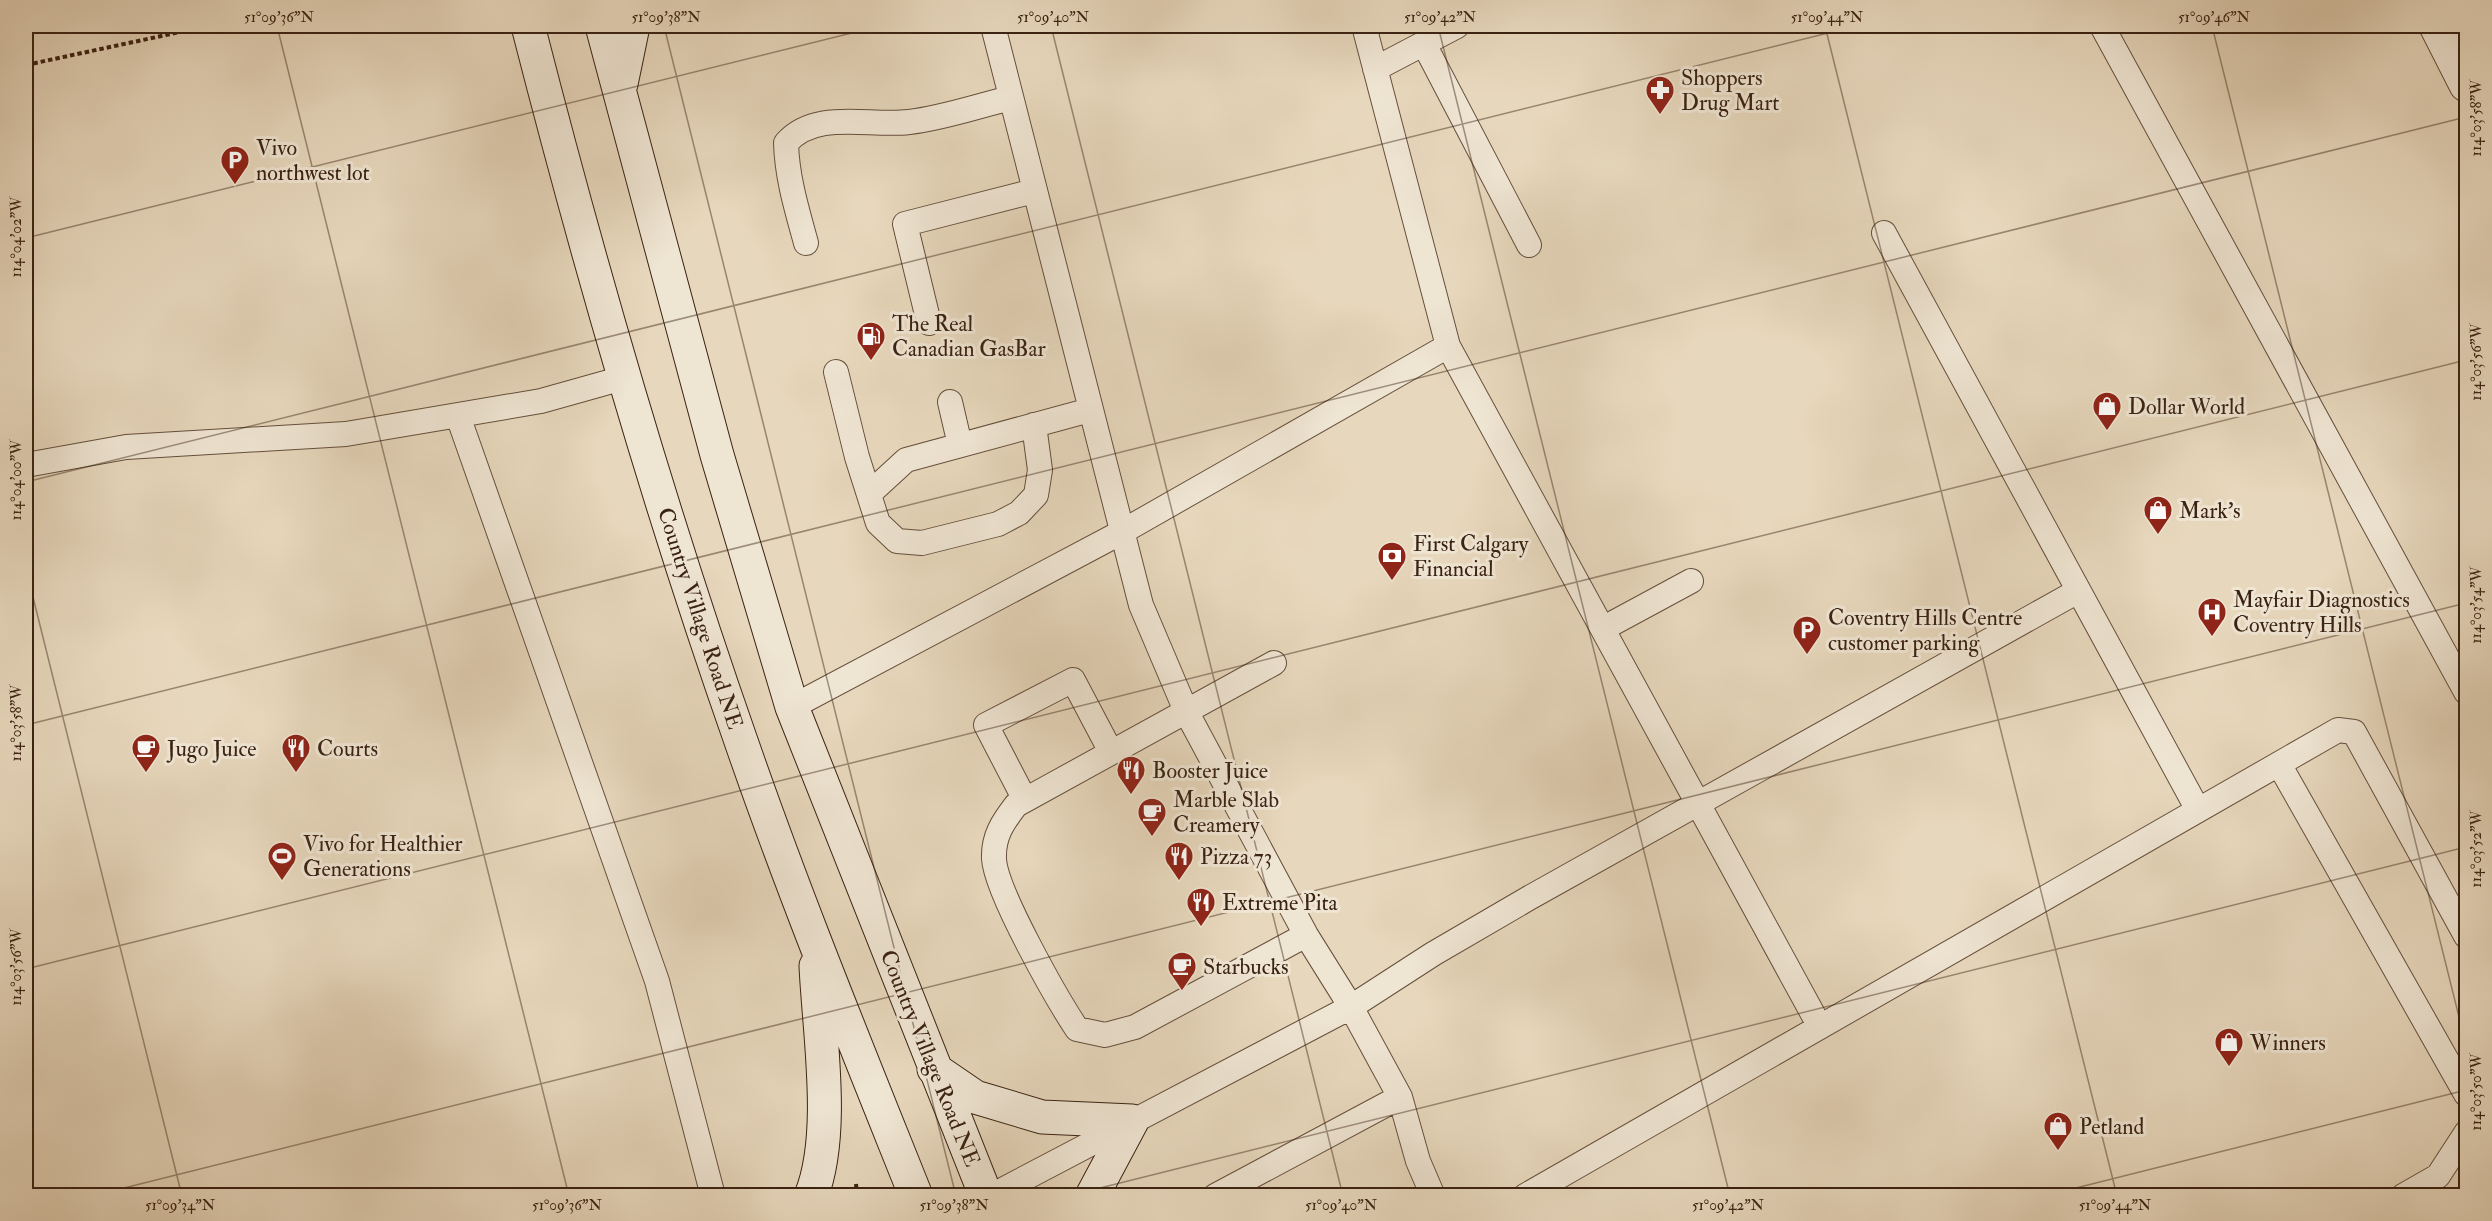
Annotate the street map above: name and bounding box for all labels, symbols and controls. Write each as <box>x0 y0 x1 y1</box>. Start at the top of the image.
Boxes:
text: 51°09'36"N <box>244 8 314 27</box>
text: 51°09'38"N <box>631 8 701 27</box>
text: 51°09'40"N <box>1017 8 1090 27</box>
text: 51°09'42"N <box>1404 8 1477 27</box>
text: 51°09'44"N <box>1791 8 1864 27</box>
text: 51°09'46"N <box>2178 8 2251 27</box>
place label: Shoppers Drug Mart <box>1681 64 1779 117</box>
pharmacy icon: Shoppers Drug Mart <box>1644 74 1676 116</box>
text: 114°03'58"W <box>2467 79 2486 156</box>
place label: Vivo northwest lot <box>256 134 370 187</box>
parking icon: Vivo northwest lot <box>219 144 251 186</box>
text: 114°04'02"W <box>7 196 26 277</box>
place label: The Real Canadian GasBar <box>892 310 1047 363</box>
fuel station icon: The Real Canadian GasBar <box>855 320 887 362</box>
text: 114°03'56"W <box>2467 323 2486 401</box>
shop icon: Dollar World <box>2091 390 2123 432</box>
place label: Dollar World <box>2128 393 2245 421</box>
text: 114°04'00"W <box>7 439 26 520</box>
shop icon: Mark's <box>2142 494 2174 536</box>
place label: Mark's <box>2179 497 2241 525</box>
street label: Country Village Road NE <box>651 504 749 733</box>
place label: First Calgary Financial <box>1413 530 1529 583</box>
bank icon: First Calgary Financial <box>1376 540 1408 582</box>
text: 114°03'54"W <box>2467 566 2486 644</box>
place label: Mayfair Diagnostics Coventry Hills <box>2233 586 2410 639</box>
hospital icon: Mayfair Diagnostics Coventry Hills <box>2196 596 2228 638</box>
place label: Coventry Hills Centre customer parking <box>1828 604 2022 658</box>
parking icon: Coventry Hills Centre customer parking <box>1791 614 1823 656</box>
text: 114°03'58"W <box>7 684 26 761</box>
cafe icon: Jugo Juice <box>130 732 162 774</box>
restaurant icon: Courts <box>280 732 312 774</box>
place label: Jugo Juice <box>166 735 257 763</box>
place label: Courts <box>317 735 378 763</box>
restaurant icon: Booster Juice <box>1115 754 1147 796</box>
place label: Booster Juice <box>1152 757 1268 785</box>
place label: Marble Slab Creamery <box>1173 786 1279 839</box>
cafe icon: Marble Slab Creamery <box>1136 796 1168 838</box>
text: 114°03'52"W <box>2467 810 2486 888</box>
place label: Vivo for Healthier Generations <box>303 830 463 883</box>
sports icon: Vivo for Healthier Generations <box>266 840 298 882</box>
restaurant icon: Pizza 73 <box>1163 840 1195 882</box>
place label: Pizza 73 <box>1200 843 1272 871</box>
restaurant icon: Extreme Pita <box>1185 886 1217 928</box>
place label: Extreme Pita <box>1222 889 1339 917</box>
text: 114°03'56"W <box>7 928 26 1006</box>
street label: Country Village Road NE <box>874 946 986 1171</box>
cafe icon: Starbucks <box>1166 950 1198 992</box>
place label: Starbucks <box>1203 953 1288 981</box>
shop icon: Winners <box>2213 1026 2245 1068</box>
place label: Winners <box>2249 1029 2326 1057</box>
text: 114°03'50"W <box>2467 1053 2486 1131</box>
shop icon: Petland <box>2042 1110 2074 1152</box>
place label: Petland <box>2079 1113 2145 1141</box>
text: 51°09'34"N <box>145 1196 216 1215</box>
text: 51°09'36"N <box>532 1196 602 1215</box>
text: 51°09'38"N <box>919 1196 989 1215</box>
text: 51°09'40"N <box>1305 1196 1378 1215</box>
text: 51°09'42"N <box>1692 1196 1765 1215</box>
text: 51°09'44"N <box>2079 1196 2152 1215</box>

